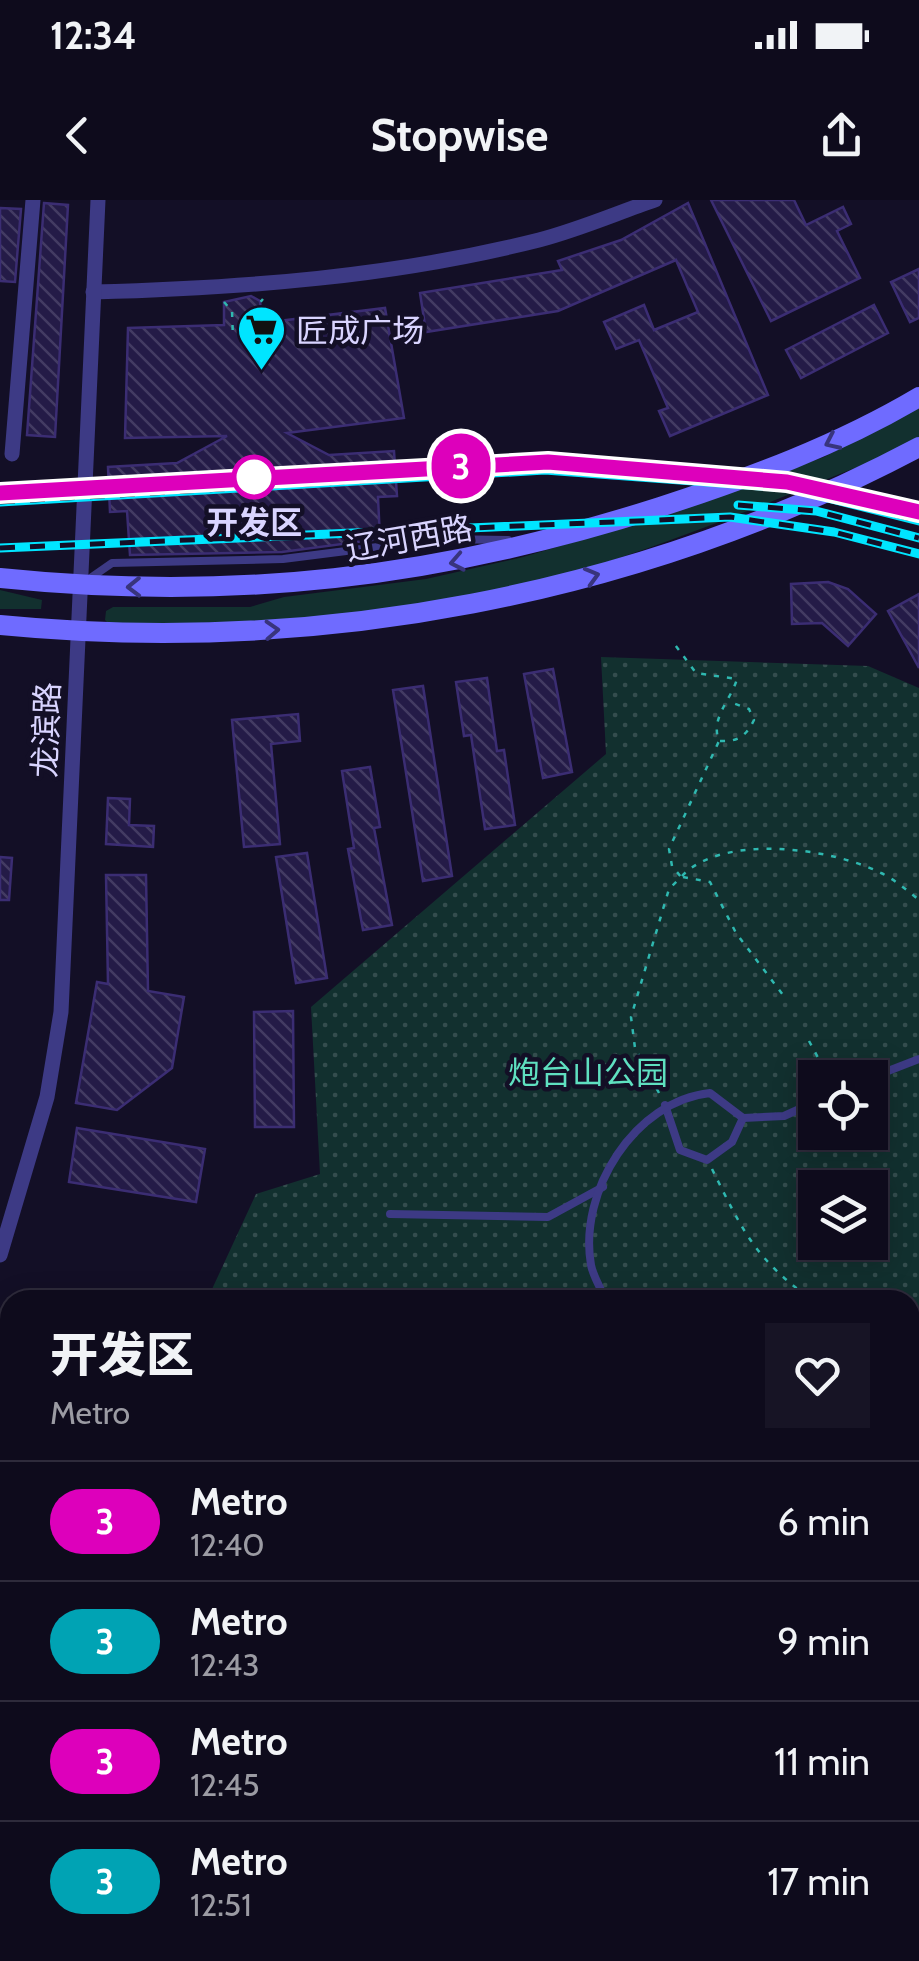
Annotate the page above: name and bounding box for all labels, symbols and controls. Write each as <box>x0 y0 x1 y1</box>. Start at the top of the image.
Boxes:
text: 12:34 <box>50 12 137 59</box>
icon: back <box>50 108 105 163</box>
text: Stopwise <box>371 108 548 162</box>
icon: share <box>814 108 869 163</box>
supermarket icon: 匠成广场 <box>235 304 287 372</box>
place label: 匠成广场 <box>296 311 424 350</box>
one-way arrow <box>825 429 843 449</box>
line badge: 3 <box>428 434 494 498</box>
text: 3 <box>452 445 470 488</box>
marker: 开发区 <box>233 456 275 498</box>
place label: 开发区 <box>206 503 302 542</box>
street label: 辽河西路 <box>343 508 475 568</box>
one-way arrow <box>449 551 465 572</box>
one-way arrow <box>583 567 600 588</box>
one-way arrow <box>125 576 140 598</box>
one-way arrow <box>264 620 280 641</box>
street label: 龙滨路 <box>25 681 67 779</box>
park label: 炮台山公园 <box>508 1053 668 1092</box>
map controls <box>798 1060 888 1260</box>
button: locate <box>798 1060 888 1150</box>
button: layers <box>798 1170 888 1260</box>
button: heart <box>765 1323 870 1428</box>
text: 开发区 <box>50 1326 194 1384</box>
text: Metro <box>50 1393 130 1432</box>
text: Metro <box>190 1478 288 1525</box>
text: 6 min <box>777 1498 870 1545</box>
text: 3 <box>96 1500 114 1543</box>
text: 12:40 <box>190 1525 265 1564</box>
text: Metro <box>190 1598 288 1645</box>
text: 9 min <box>777 1618 870 1665</box>
text: 3 <box>96 1620 114 1663</box>
text: 12:43 <box>190 1645 260 1684</box>
text: Metro <box>190 1718 288 1765</box>
text: 11 min <box>774 1738 870 1785</box>
text: 3 <box>96 1740 114 1783</box>
text: 12:45 <box>190 1765 260 1804</box>
text: Metro <box>190 1838 288 1885</box>
text: 17 min <box>767 1858 870 1905</box>
text: 3 <box>96 1860 114 1903</box>
text: 12:51 <box>190 1885 252 1924</box>

